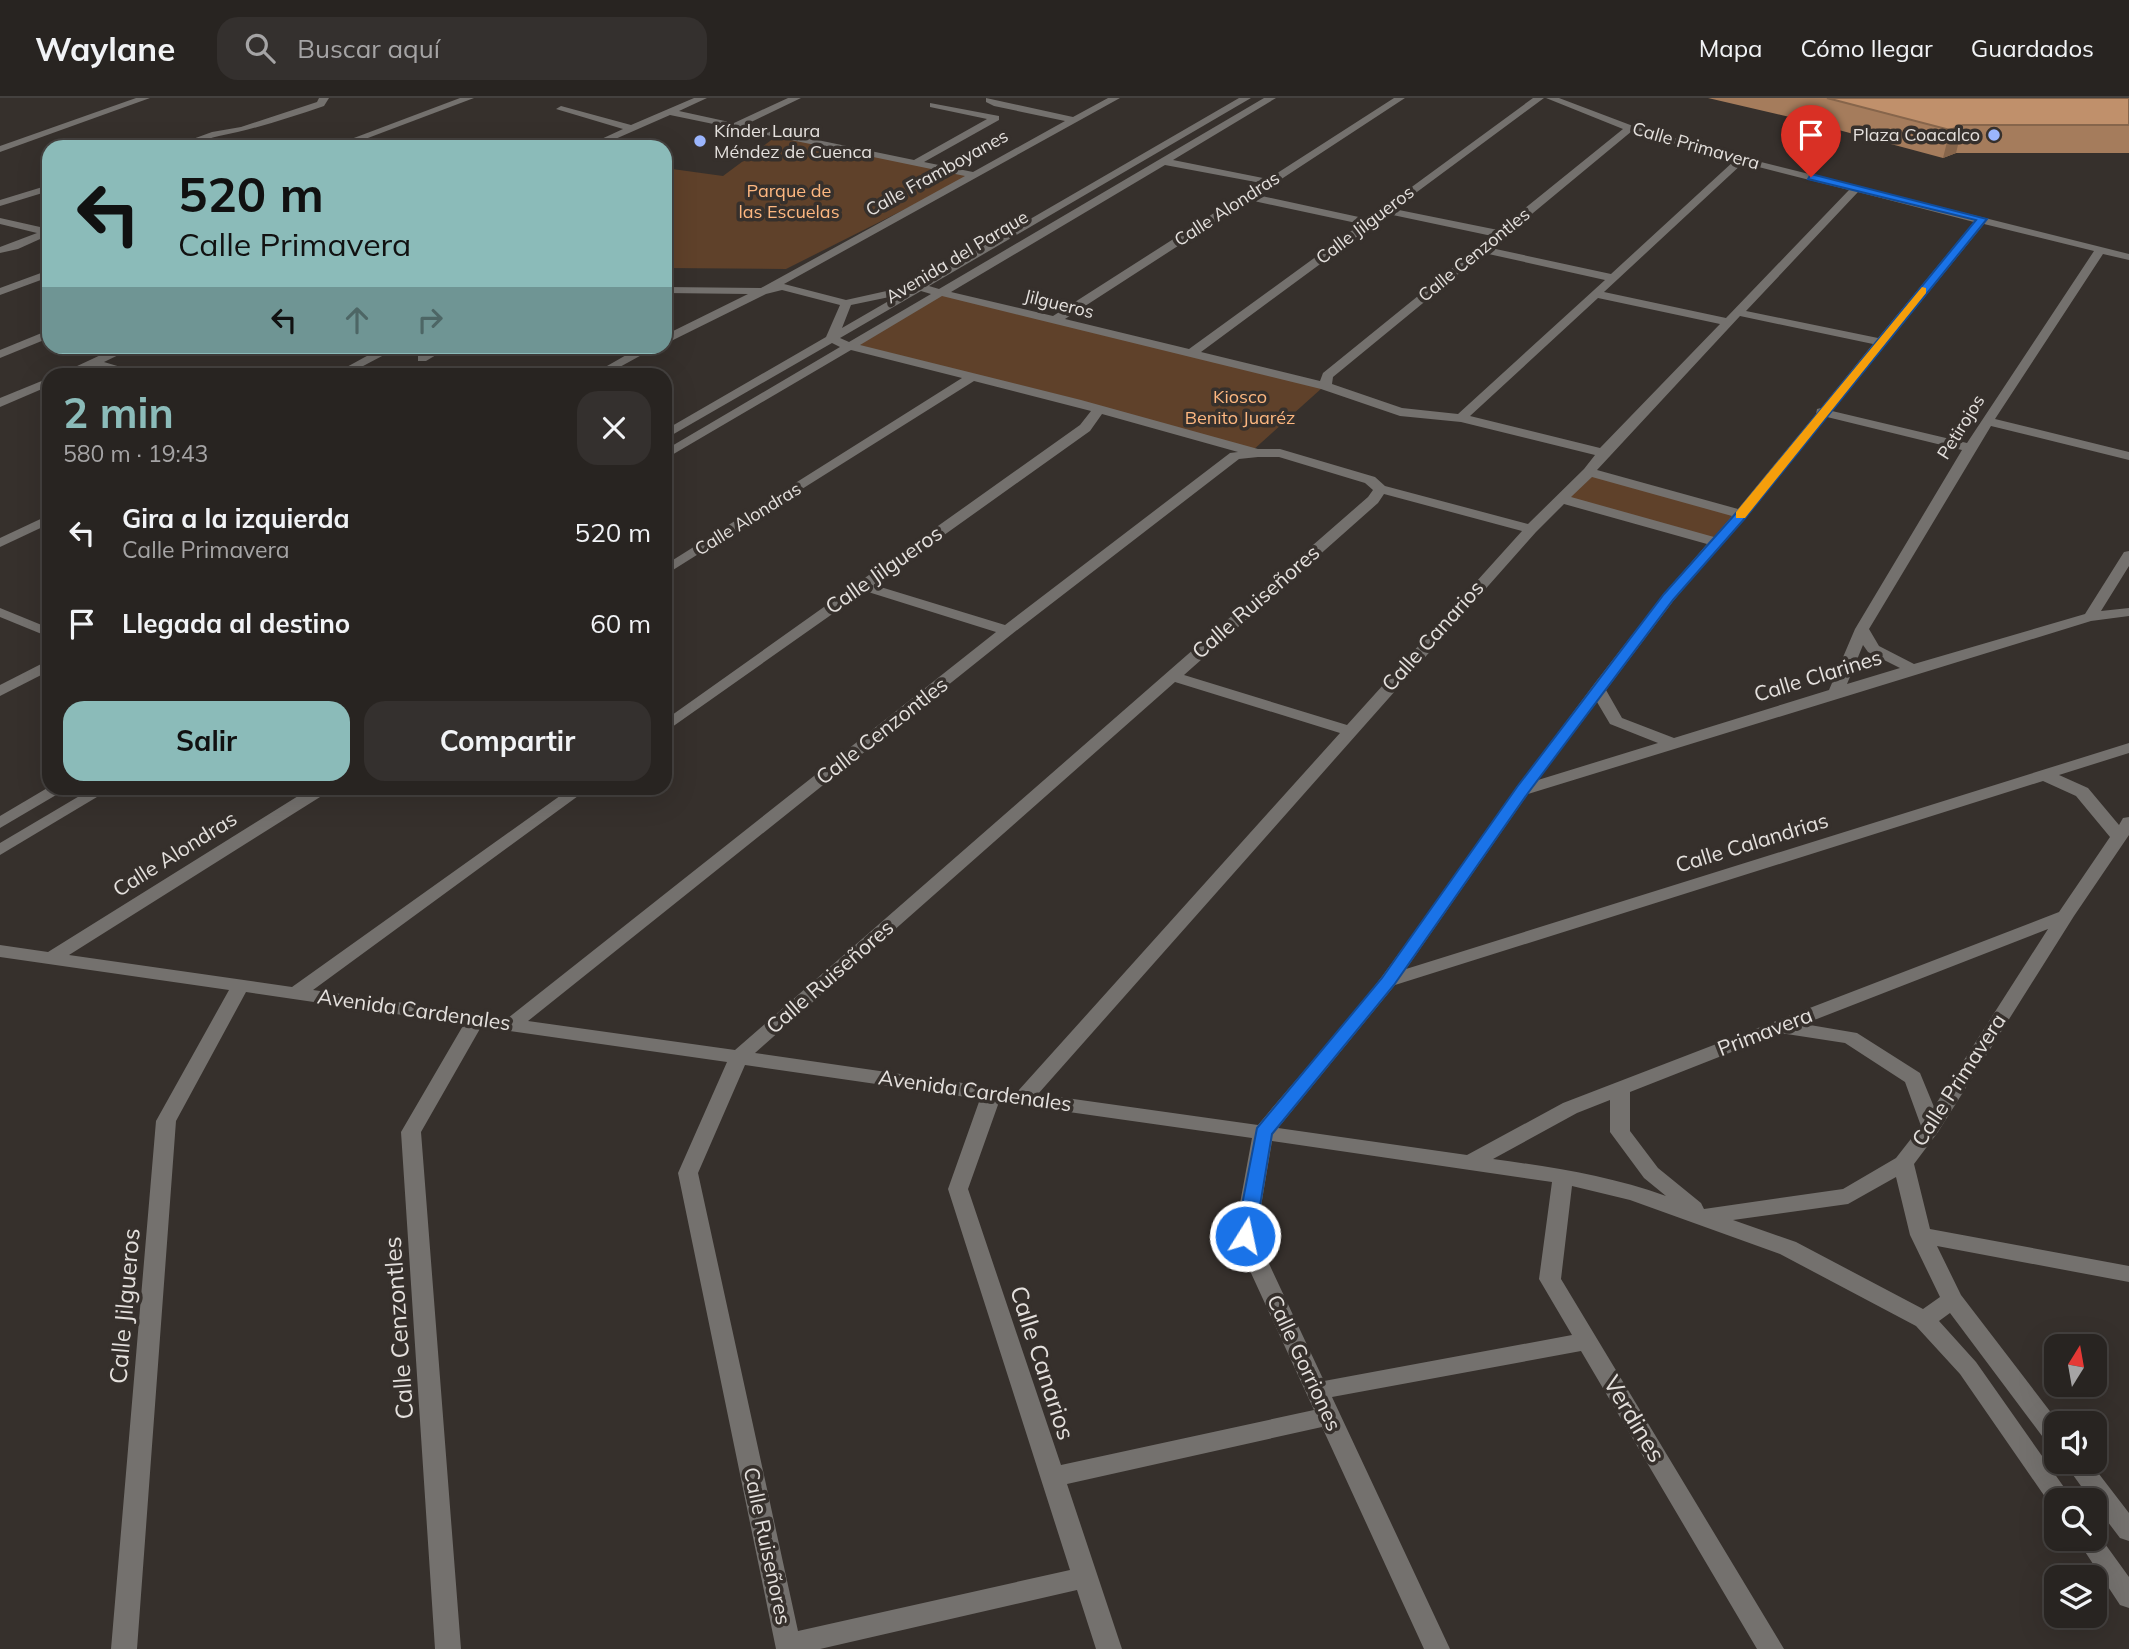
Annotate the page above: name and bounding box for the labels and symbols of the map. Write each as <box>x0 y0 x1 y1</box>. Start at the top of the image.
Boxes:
pin <box>1781 105 1841 177</box>
street label: Calle Primavera <box>1630 116 1762 175</box>
place label: Kínder Laura Méndez de Cuenca <box>714 119 872 163</box>
place label: Plaza Coacalco <box>1853 123 1980 146</box>
street label: Calle Framboyanes <box>862 124 1012 221</box>
marker: Plaza Coacalco <box>1986 127 2002 143</box>
marker: Kínder Laura Méndez de Cuenca <box>692 133 708 149</box>
street label: Calle Alondras <box>1170 166 1284 251</box>
park label: Parque de las Escuelas <box>738 179 840 223</box>
street label: Calle Jilgueros <box>1311 180 1418 269</box>
street label: Calle Cenzontles <box>1413 202 1534 307</box>
street label: Avenida del Parque <box>881 205 1032 308</box>
street label: Jilgueros <box>1022 284 1096 323</box>
park label: Kiosco Benito Juaréz <box>1185 385 1295 429</box>
street label: Petirojos <box>1932 390 1989 463</box>
street label: Calle Alondras <box>690 477 805 560</box>
street label: Calle Jilgueros <box>820 519 947 619</box>
street label: Calle Ruiseñores <box>1186 539 1324 664</box>
street label: Calle Canarios <box>1376 575 1489 696</box>
street label: Calle Clarines <box>1751 643 1885 707</box>
street label: Calle Cenzontles <box>810 671 952 790</box>
street label: Calle Alondras <box>108 805 241 902</box>
street label: Calle Calandrias <box>1672 806 1831 878</box>
street label: Calle Ruiseñores <box>760 914 898 1039</box>
street label: Avenida Cardenales <box>316 983 513 1035</box>
street label: Primavera <box>1714 1001 1816 1061</box>
street label: Calle Primavera <box>1906 1008 2011 1151</box>
street label: Avenida Cardenales <box>877 1064 1074 1116</box>
position arrow <box>1208 1199 1282 1273</box>
street label: Calle Jilgueros <box>102 1227 146 1385</box>
street label: Calle Cenzontles <box>377 1236 419 1420</box>
street label: Calle Canarios <box>1004 1282 1082 1443</box>
street label: Calle Gorriones <box>1262 1290 1348 1435</box>
north arrow <box>2044 1334 2107 1396</box>
street label: Verdines <box>1597 1370 1672 1467</box>
street label: Calle Ruiseñores <box>739 1465 797 1627</box>

